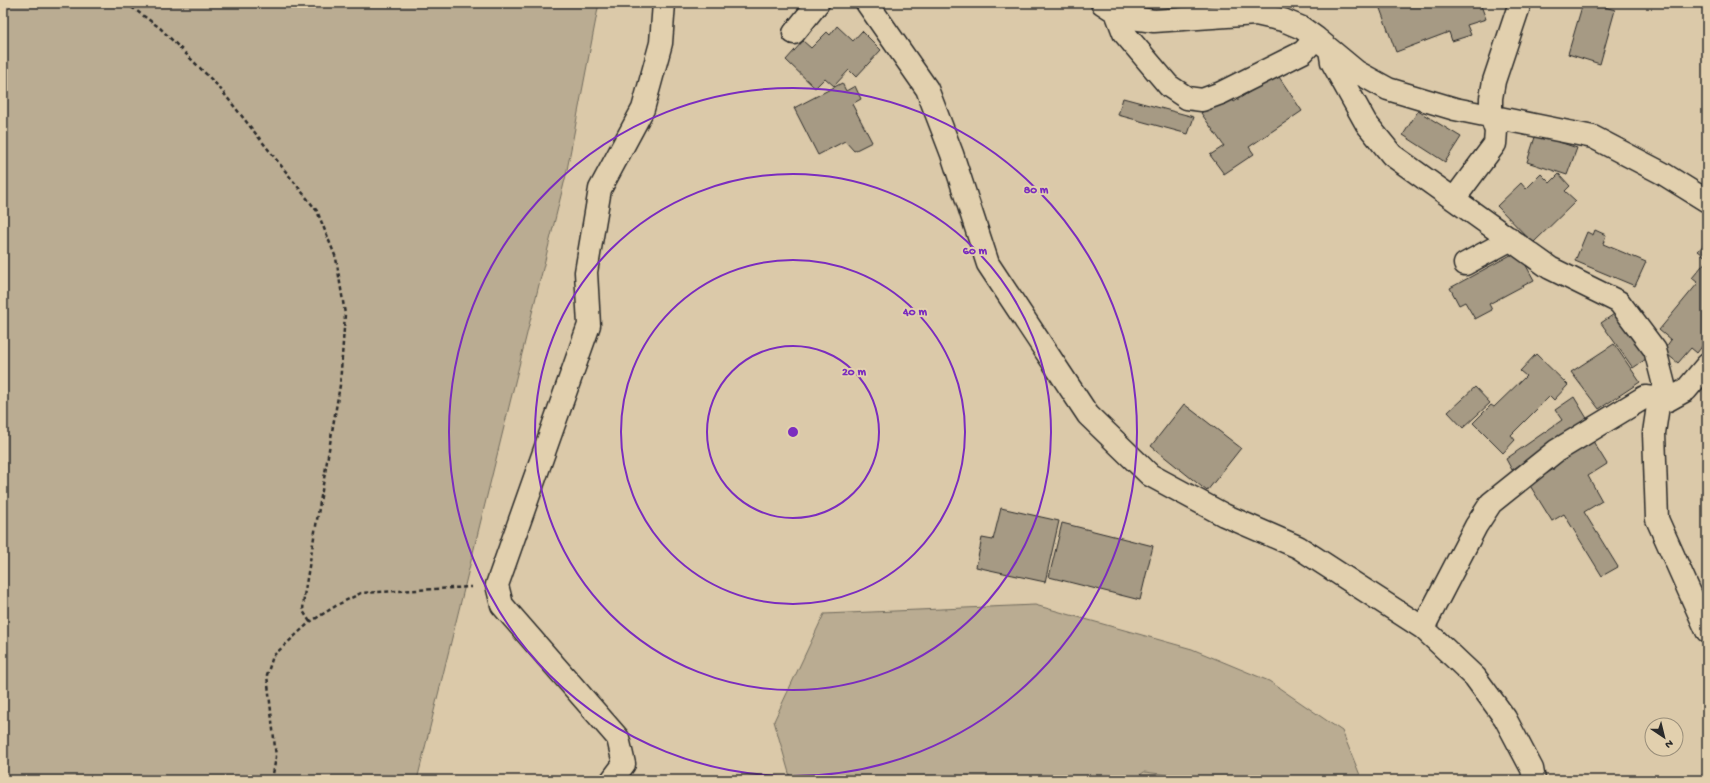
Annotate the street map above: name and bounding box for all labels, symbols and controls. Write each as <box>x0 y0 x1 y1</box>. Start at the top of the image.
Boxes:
text: 80 m <box>1024 184 1049 198</box>
text: 60 m <box>963 245 988 259</box>
text: 40 m <box>902 306 927 320</box>
text: 20 m <box>842 366 867 380</box>
centre of rings <box>786 425 800 439</box>
north arrow <box>1644 717 1684 757</box>
text: N <box>1662 737 1675 751</box>

